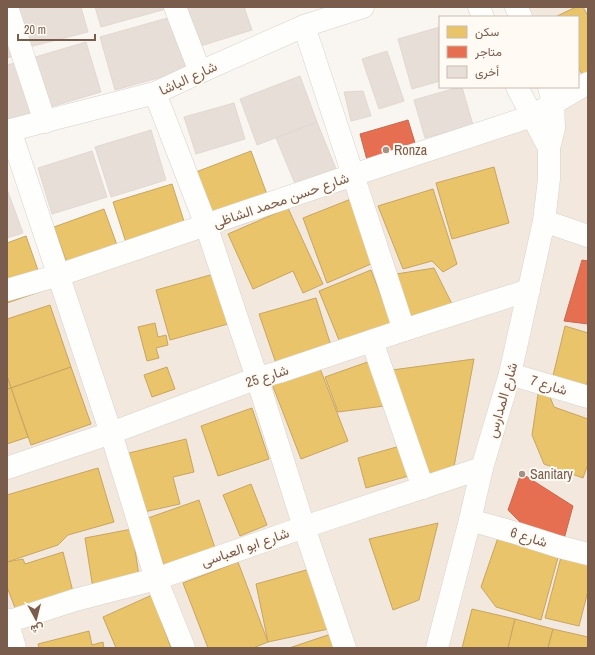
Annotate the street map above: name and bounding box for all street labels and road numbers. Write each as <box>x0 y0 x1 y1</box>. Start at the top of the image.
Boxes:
street label: شارع الباشا <box>156 57 221 101</box>
street label: شارع حسن محمد الشاظى <box>211 168 352 234</box>
street label: شارع المدارس <box>483 360 523 440</box>
street label: شارع 25 <box>243 361 291 393</box>
street label: شارع 7 <box>528 371 570 401</box>
street label: شارع ابو العباسى <box>199 523 292 572</box>
street label: شارع 6 <box>508 523 550 553</box>

